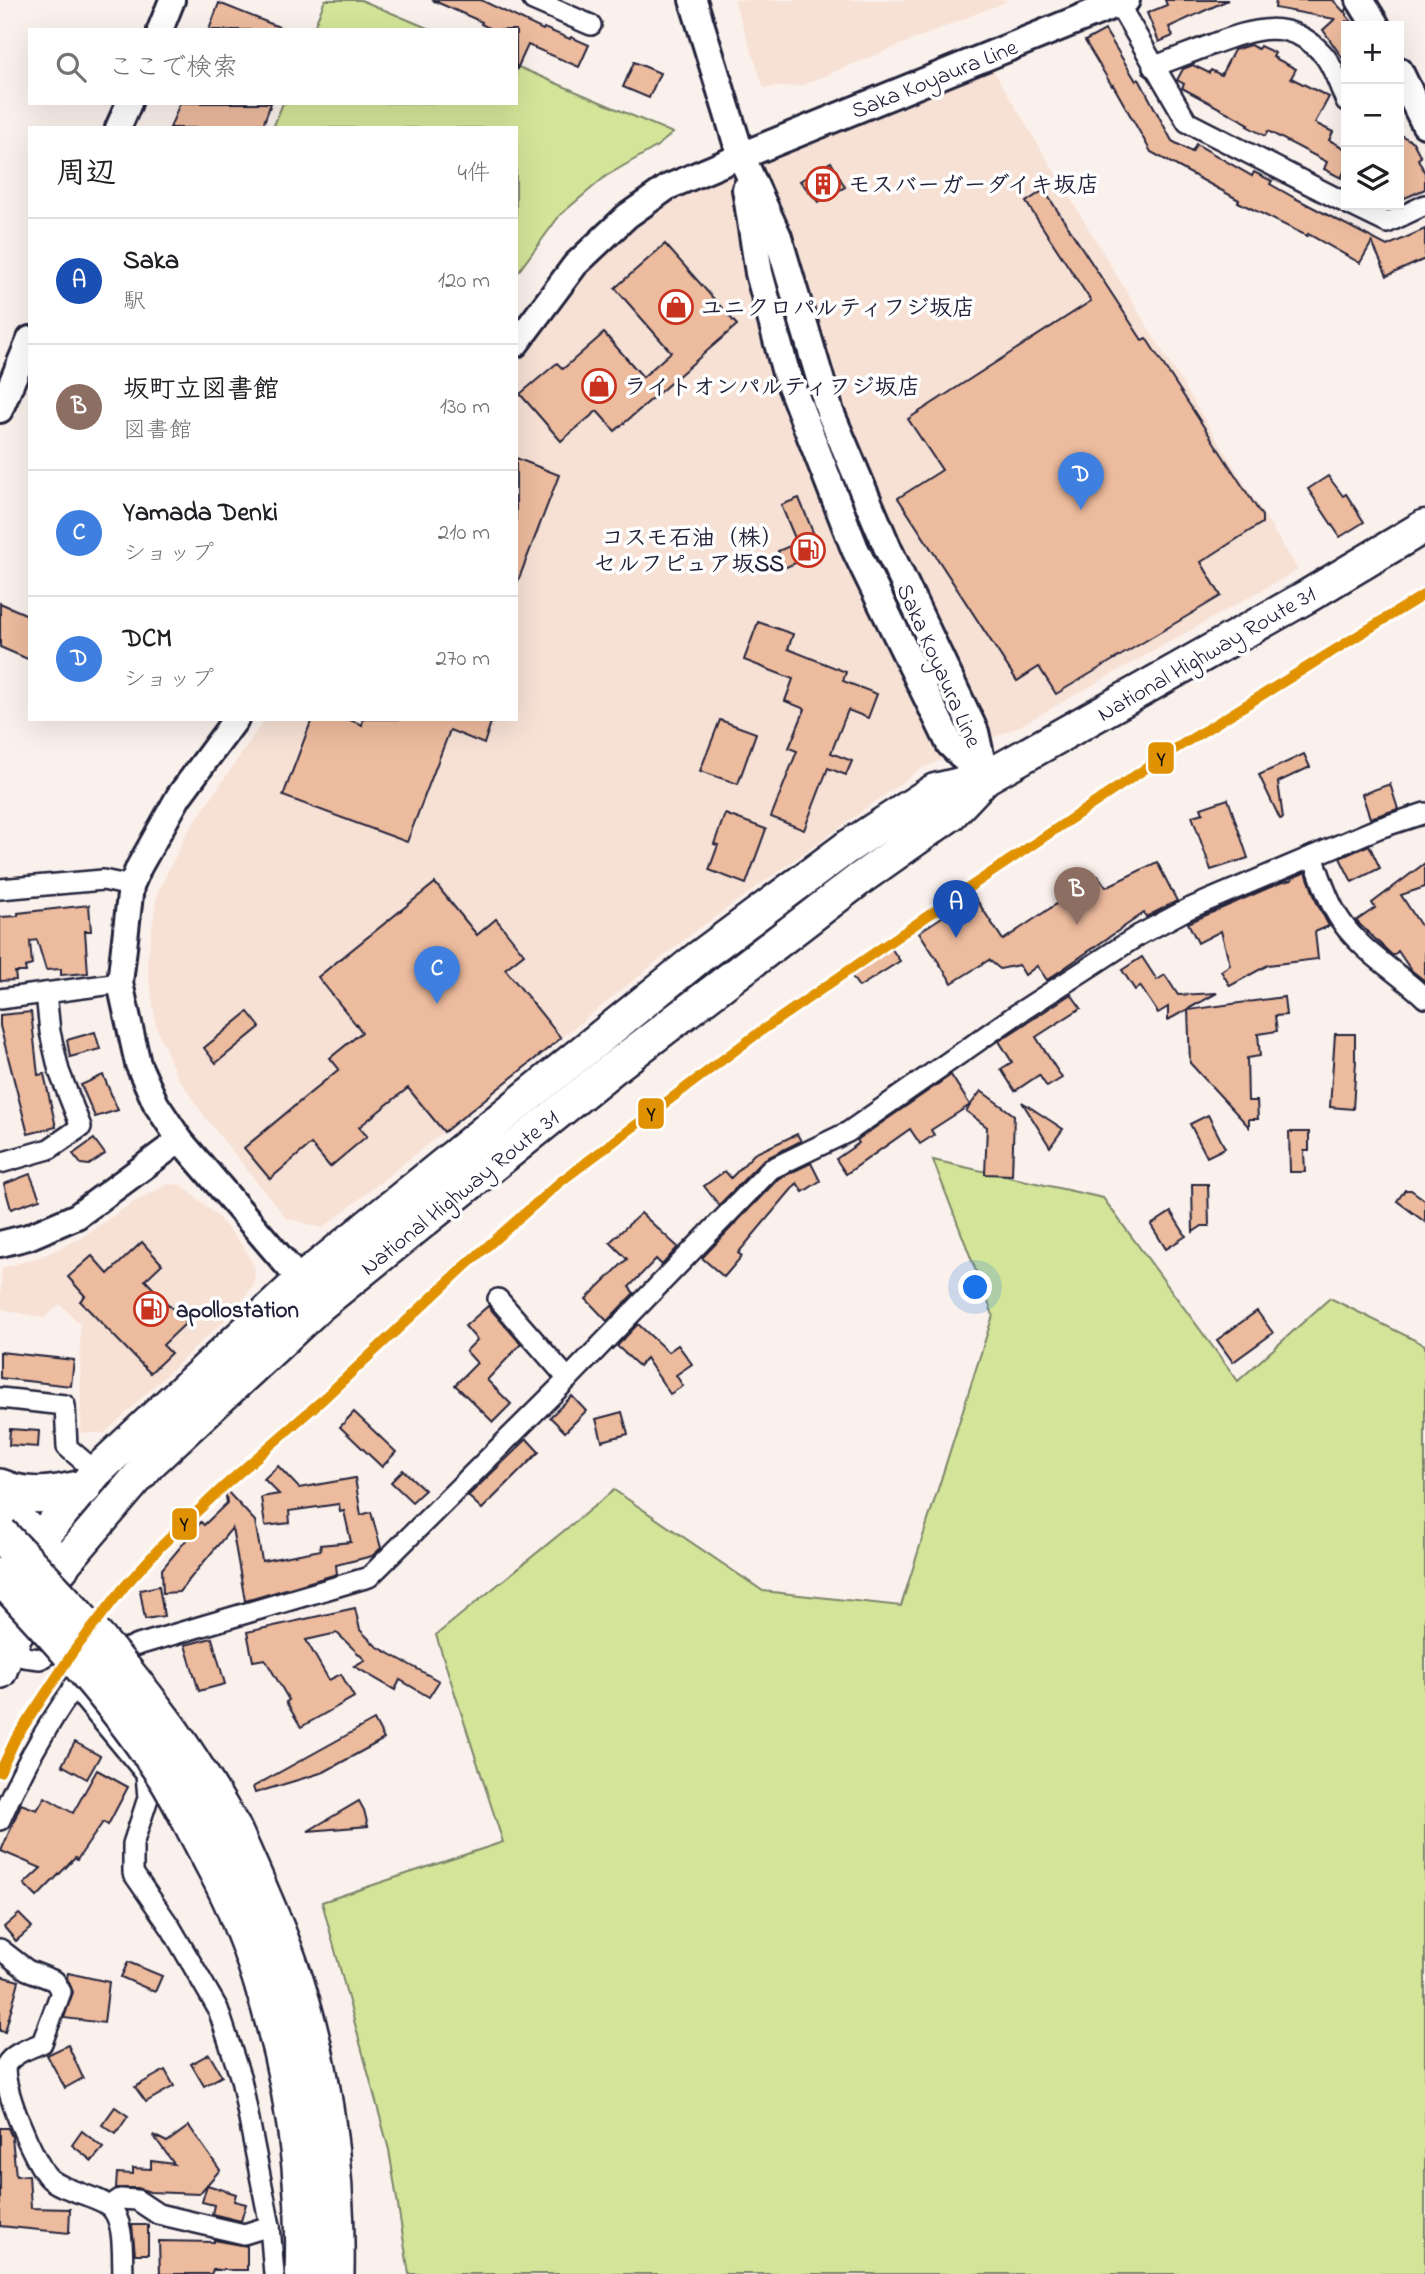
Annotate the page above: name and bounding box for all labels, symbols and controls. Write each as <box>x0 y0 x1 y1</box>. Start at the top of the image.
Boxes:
map controls <box>1341 21 1404 210</box>
button: + <box>1341 21 1404 84</box>
search box <box>28 28 518 105</box>
street label: Saka Koyaura Line <box>847 32 1024 131</box>
icon: search <box>52 48 90 86</box>
text: ここで検索 <box>108 50 238 88</box>
button: − <box>1341 84 1404 147</box>
button: layers <box>1341 147 1404 210</box>
text: 周辺 <box>56 153 116 197</box>
text: 4件 <box>458 158 490 191</box>
building icon: モスバーガーダイキ坂店 <box>804 165 842 203</box>
place label: モスバーガーダイキ坂店 <box>848 170 1099 203</box>
text: Saka <box>123 243 179 281</box>
text: A <box>72 265 86 298</box>
text: 120 m <box>438 265 490 298</box>
text: 駅 <box>123 286 146 319</box>
shop icon: ユニクロパルティフジ坂店 <box>657 288 695 326</box>
place label: ユニクロパルティフジ坂店 <box>700 293 975 326</box>
shop icon: ライトオンパルティフジ坂店 <box>580 367 618 405</box>
text: 坂町立図書館 <box>123 372 279 410</box>
place label: ライトオンパルティフジ坂店 <box>624 372 920 405</box>
text: B <box>71 391 87 424</box>
text: 130 m <box>440 391 490 424</box>
text: 図書館 <box>123 415 192 448</box>
pin: D <box>1058 452 1104 510</box>
text: Yamada Denki <box>123 495 278 533</box>
text: C <box>73 517 85 550</box>
text: 210 m <box>438 517 490 550</box>
place label: コスモ石油（株） セルフピュア坂SS <box>593 523 784 582</box>
fuel station icon: コスモ石油（株） セルフピュア坂SS <box>789 531 827 569</box>
text: ショップ <box>123 538 214 571</box>
street label: Saka Koyaura Line <box>885 579 989 755</box>
street label: National Highway Route 31 <box>1092 579 1324 733</box>
text: DCM <box>123 621 172 659</box>
text: D <box>71 643 87 676</box>
text: 270 m <box>436 643 490 676</box>
text: ショップ <box>123 664 214 697</box>
line badge: Y <box>1147 741 1175 775</box>
text: Y <box>1156 747 1166 774</box>
pin: B <box>1054 867 1100 925</box>
pin: A <box>933 880 979 938</box>
pin: C <box>414 946 460 1004</box>
line badge: Y <box>637 1097 665 1130</box>
text: Y <box>646 1102 656 1129</box>
street label: National Highway Route 31 <box>354 1103 568 1286</box>
your location <box>958 1270 992 1304</box>
fuel station icon: apollostation <box>132 1290 170 1328</box>
place label: apollostation <box>176 1295 299 1328</box>
line badge: Y <box>171 1507 198 1541</box>
text: Y <box>179 1512 189 1539</box>

